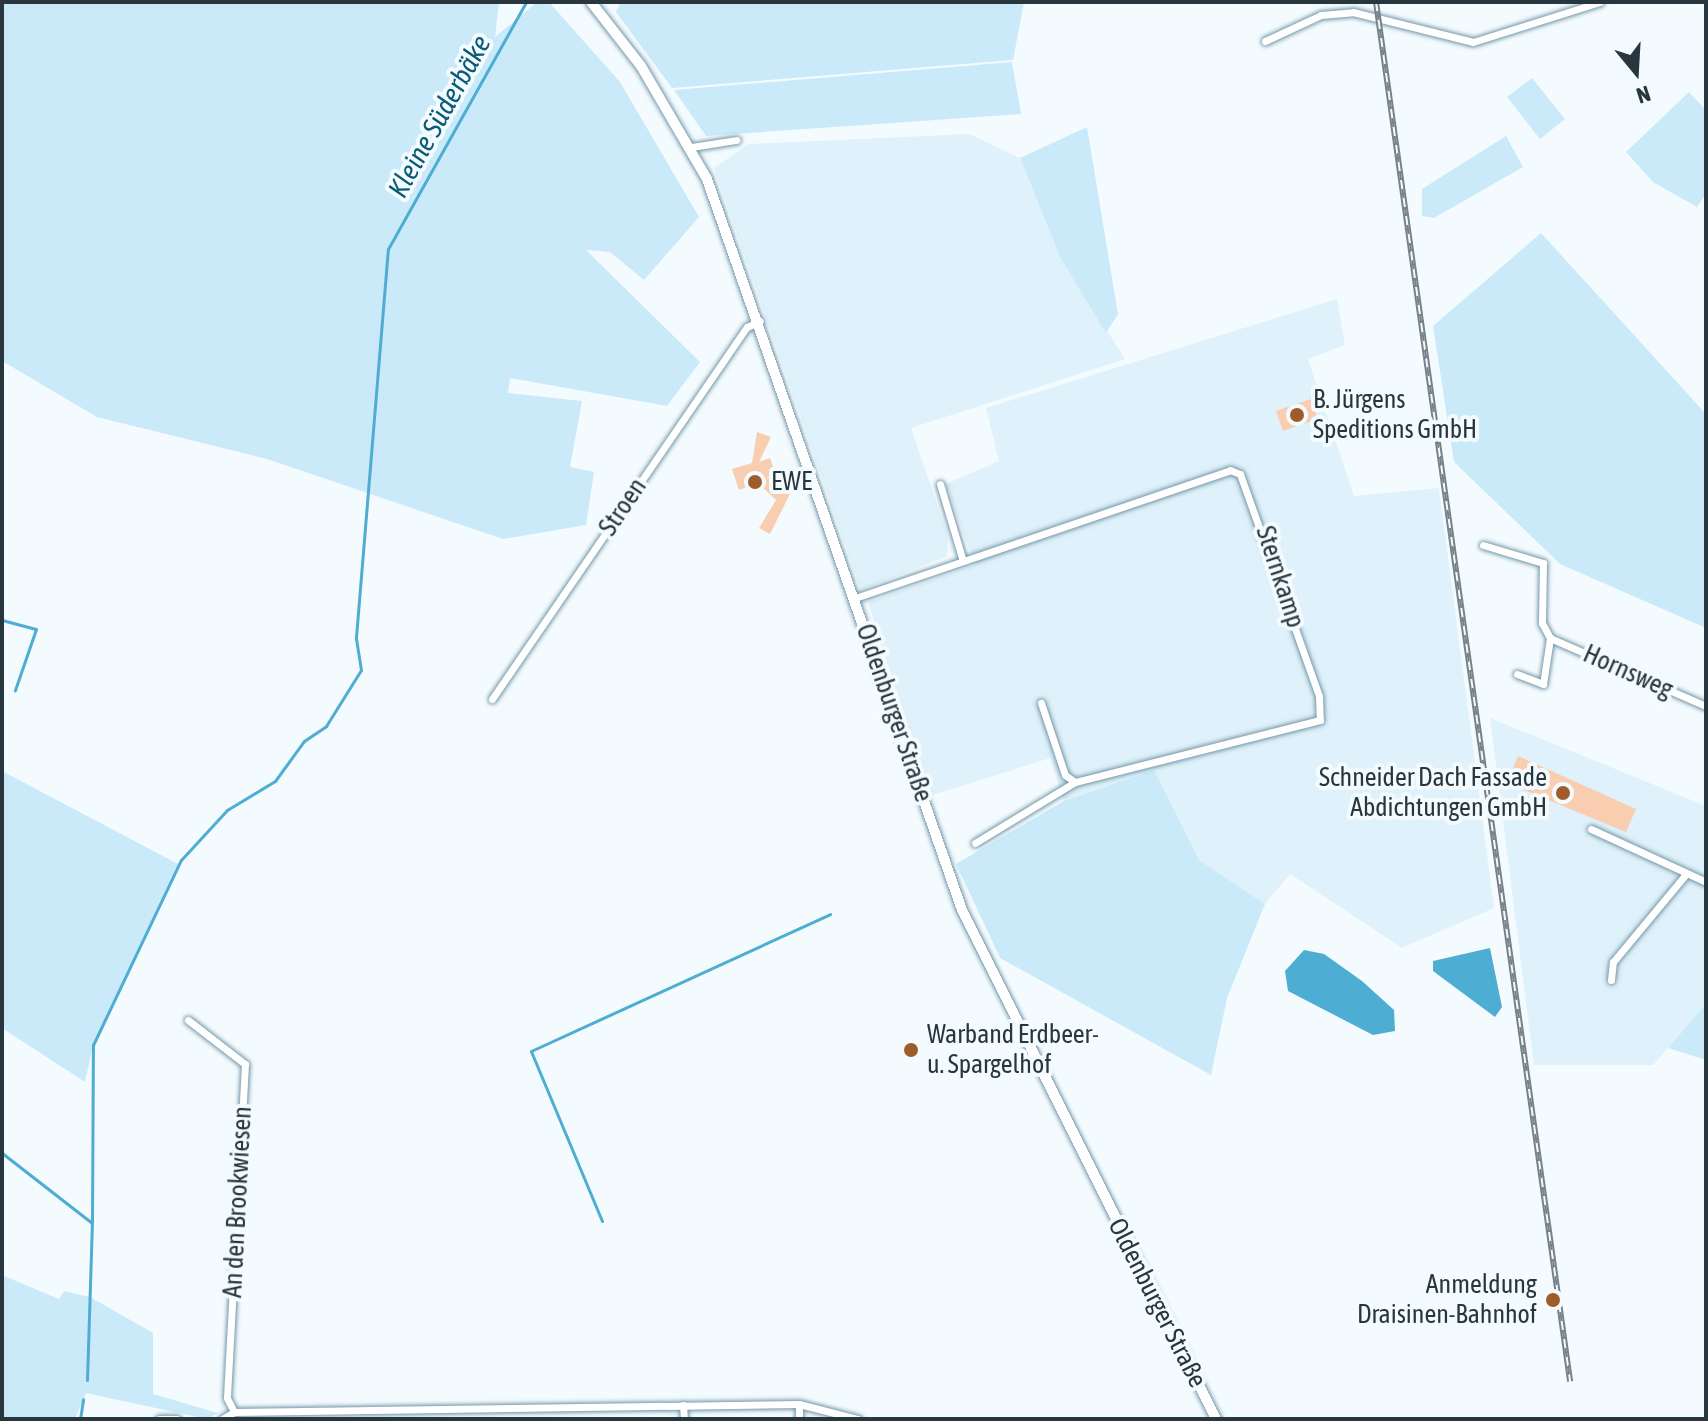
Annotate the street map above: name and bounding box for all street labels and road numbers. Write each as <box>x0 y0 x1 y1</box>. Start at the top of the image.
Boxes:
street label: Stroen <box>593 472 653 542</box>
street label: Sternkamp <box>1249 522 1311 632</box>
street label: Oldenburger Straße <box>849 620 939 806</box>
street label: Hornsweg <box>1578 638 1678 706</box>
street label: An den Brookwiesen <box>217 1105 259 1299</box>
street label: Oldenburger Straße <box>1101 1213 1213 1393</box>

